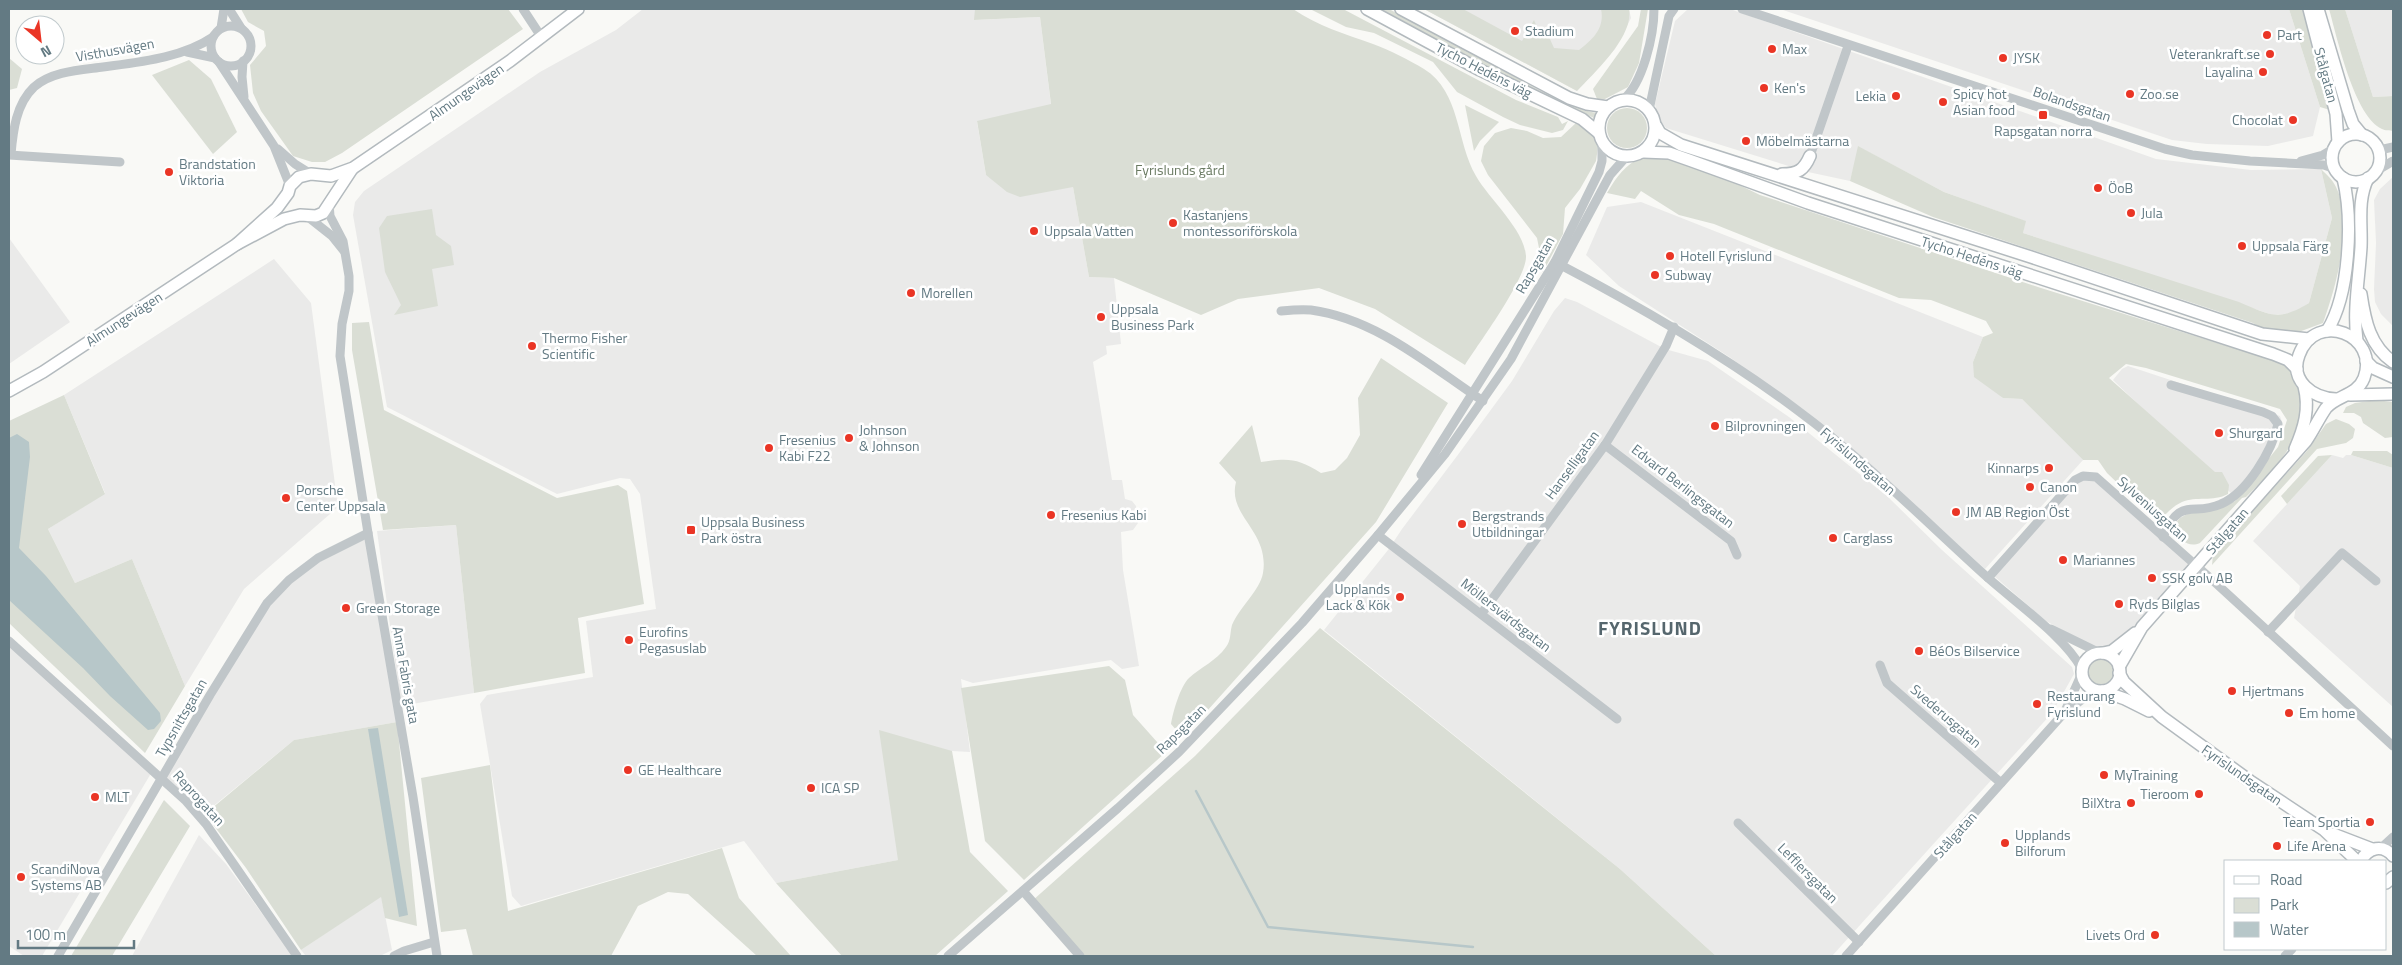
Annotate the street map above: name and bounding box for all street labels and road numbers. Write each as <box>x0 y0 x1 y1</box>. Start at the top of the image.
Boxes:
street label: Visthusvägen <box>74 32 156 67</box>
street label: Tycho Hedéns väg <box>1432 36 1536 103</box>
street label: Stålgatan <box>2309 45 2344 105</box>
street label: Almungevägen <box>424 58 508 125</box>
street label: Bolandsgatan <box>2030 80 2114 127</box>
street label: Tycho Hedéns väg <box>1918 230 2026 283</box>
street label: Rapsgatan <box>1510 232 1559 297</box>
street label: Almungevägen <box>81 286 166 351</box>
street label: Fyrislundsgatan <box>1816 422 1901 499</box>
street label: Hanselligatan <box>1539 426 1604 504</box>
street label: Edvard Berlingsgatan <box>1627 439 1739 533</box>
street label: Sylveniusgatan <box>2113 471 2194 546</box>
street label: Stålgatan <box>2200 503 2253 559</box>
street label: Möllersvärdsgatan <box>1457 573 1556 657</box>
street label: Anna Fabris gata <box>388 625 425 725</box>
street label: Typsnittsgatan <box>150 675 212 761</box>
street label: Svederusgatan <box>1906 679 1986 752</box>
street label: Rapsgatan <box>1151 699 1210 758</box>
street label: Fyrislundsgatan <box>2198 739 2287 810</box>
street label: Reprogatan <box>169 765 230 830</box>
street label: Stålgatan <box>1928 807 1981 863</box>
street label: Lefflersgatan <box>1773 838 1843 908</box>

